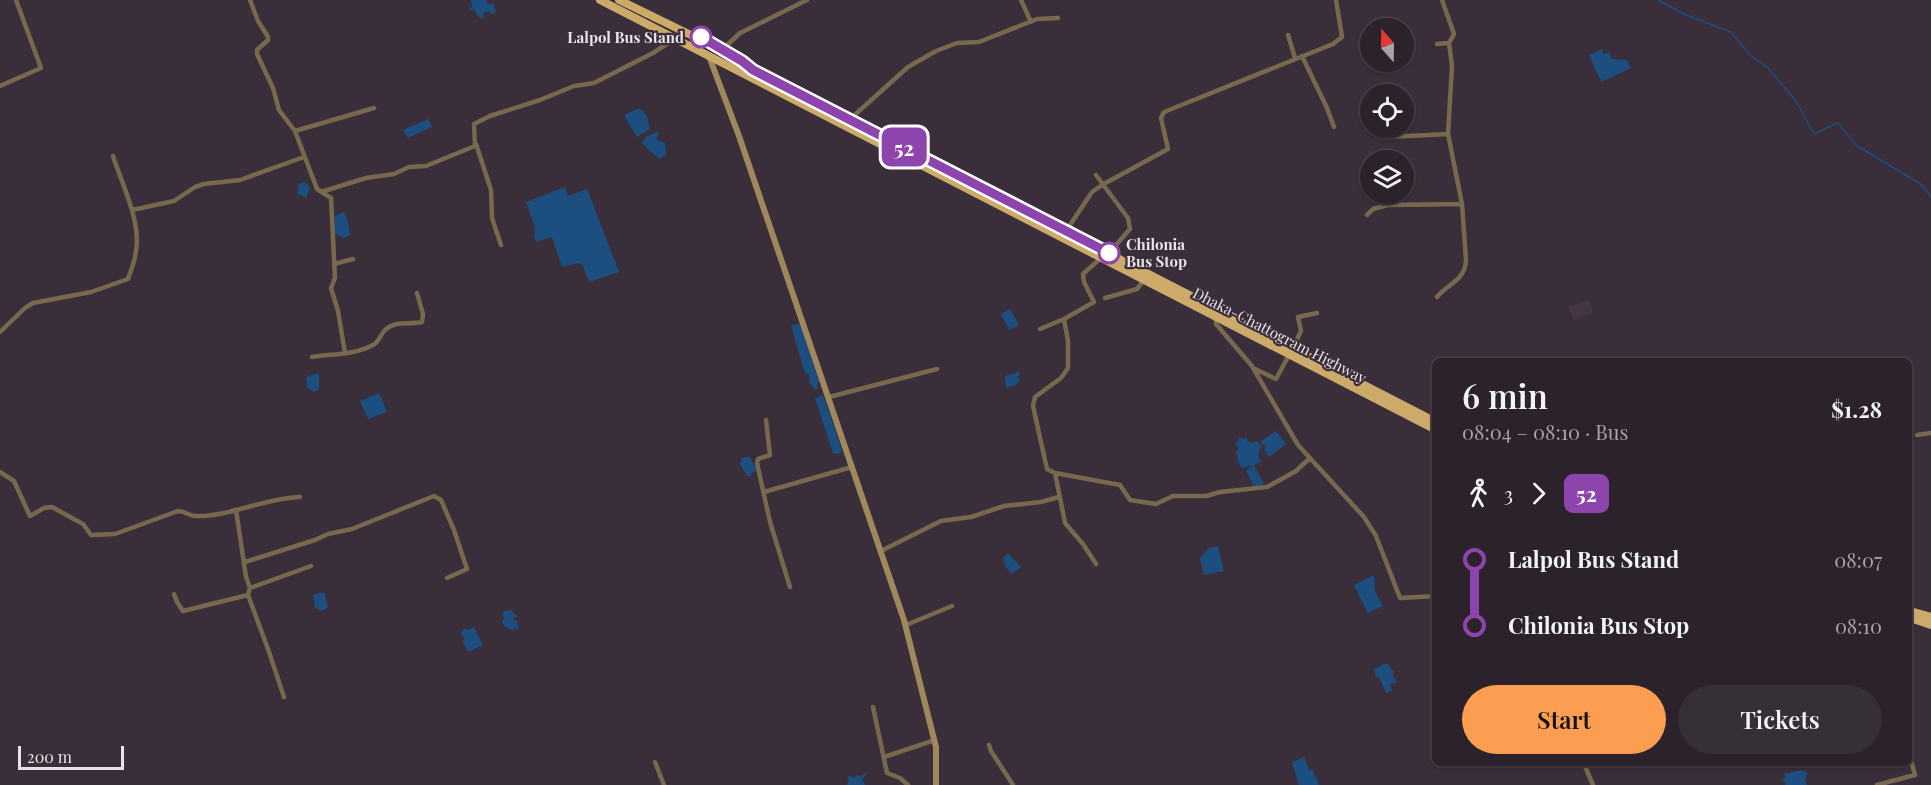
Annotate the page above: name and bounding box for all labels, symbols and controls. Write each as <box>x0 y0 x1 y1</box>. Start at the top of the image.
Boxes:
north arrow <box>1360 18 1414 72</box>
map controls <box>1360 18 1414 204</box>
marker: Lalpol Bus Stand <box>690 26 712 48</box>
place label: Lalpol Bus Stand <box>567 27 684 47</box>
button: locate <box>1360 84 1414 138</box>
line badge: 52 <box>877 128 931 166</box>
text: 52 <box>894 133 914 161</box>
button: layers <box>1360 150 1414 204</box>
place label: Chilonia Bus Stop <box>1126 234 1187 271</box>
marker: Chilonia Bus Stop <box>1098 242 1120 264</box>
street label: Dhaka-Chattogram Highway <box>1190 282 1371 388</box>
text: 6 min <box>1462 373 1548 417</box>
text: $1.28 <box>1831 394 1882 424</box>
text: 08:04 – 08:10 · Bus <box>1462 418 1628 445</box>
icon: walk <box>1462 477 1495 510</box>
icon: forward <box>1522 477 1555 510</box>
text: 52 <box>1576 479 1597 507</box>
text: 3 <box>1504 480 1513 507</box>
text: Lalpol Bus Stand <box>1508 544 1679 574</box>
text: 08:07 <box>1834 546 1882 573</box>
text: Chilonia Bus Stop <box>1508 610 1689 640</box>
text: 08:10 <box>1835 612 1882 639</box>
button: Start <box>1462 685 1666 754</box>
button: Tickets <box>1678 685 1882 754</box>
scale bar <box>18 743 124 770</box>
text: 200 m <box>27 746 72 767</box>

